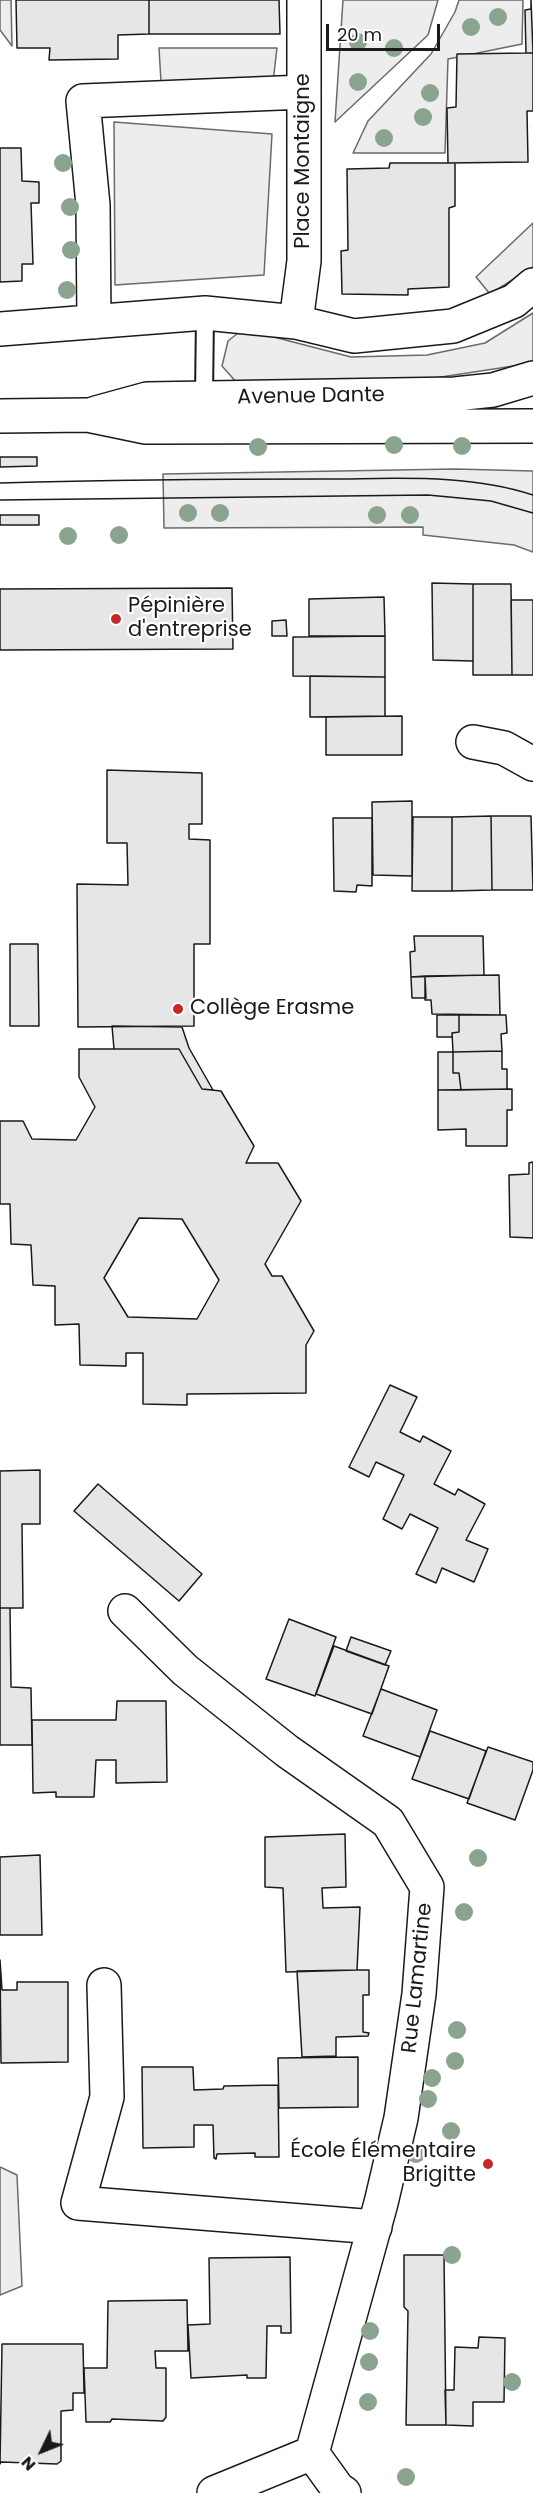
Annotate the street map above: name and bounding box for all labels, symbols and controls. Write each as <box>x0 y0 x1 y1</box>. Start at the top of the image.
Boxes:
scale bar <box>329 12 443 50</box>
text: 20 m <box>337 22 382 47</box>
street label: Place Montaigne <box>291 73 317 249</box>
street label: Avenue Dante <box>237 383 385 411</box>
place label: Pépinière d'entreprise <box>128 594 252 644</box>
marker: Pépinière d'entreprise <box>109 612 123 626</box>
place label: Collège Erasme <box>190 996 354 1022</box>
marker: Collège Erasme <box>171 1002 185 1016</box>
street label: Rue Lamartine <box>398 1902 438 2054</box>
place label: École Élémentaire Brigitte <box>290 2139 476 2189</box>
marker: École Élémentaire Brigitte <box>481 2157 495 2171</box>
north arrow <box>12 2421 72 2481</box>
text: N <box>16 2451 41 2476</box>

